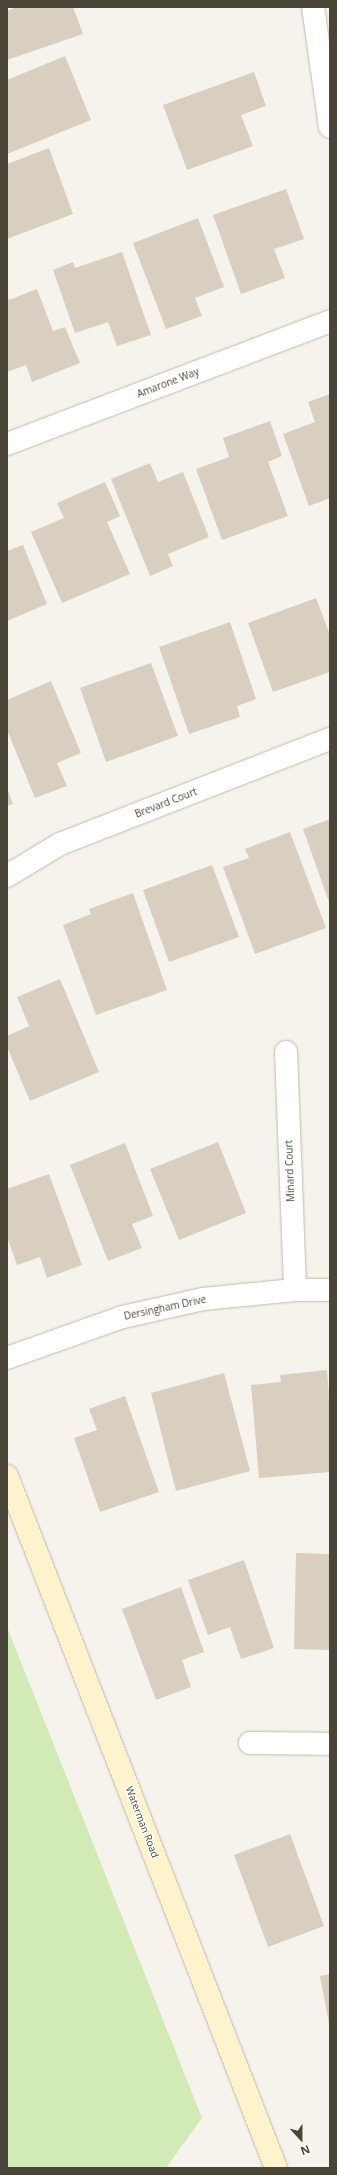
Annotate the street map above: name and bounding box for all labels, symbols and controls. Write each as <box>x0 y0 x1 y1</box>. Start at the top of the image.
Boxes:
street label: Amarone Way <box>135 366 201 400</box>
street label: Brevard Court <box>133 786 199 820</box>
street label: Minard Court <box>283 1140 297 1202</box>
street label: Dersingham Drive <box>123 1293 207 1323</box>
street label: Waterman Road <box>123 1785 161 1859</box>
north arrow <box>281 2119 321 2159</box>
text: N <box>299 2142 312 2159</box>

